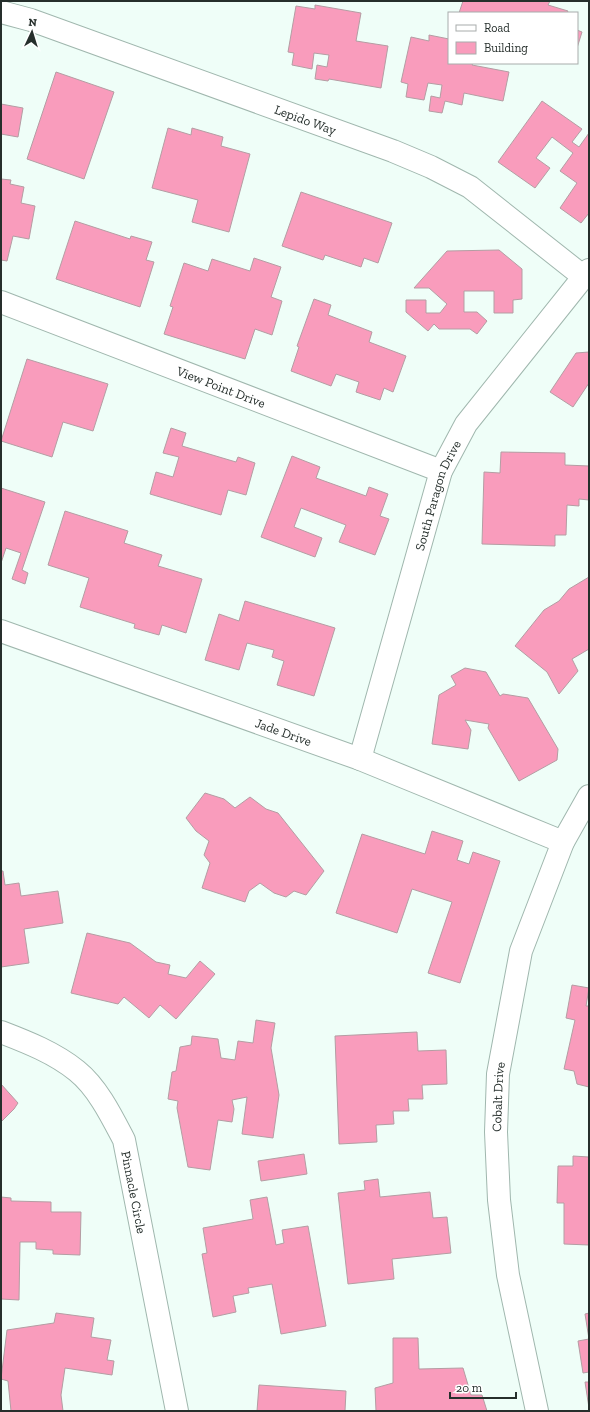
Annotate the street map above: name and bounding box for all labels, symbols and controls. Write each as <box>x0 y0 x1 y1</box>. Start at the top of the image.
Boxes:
north arrow <box>12 12 52 52</box>
legend <box>448 12 578 64</box>
text: N <box>28 16 38 29</box>
text: Road <box>484 21 510 35</box>
text: Building <box>484 41 528 55</box>
street label: Lepido Way <box>272 102 339 138</box>
street label: View Point Drive <box>174 363 268 411</box>
street label: South Paragon Drive <box>412 438 464 552</box>
street label: Jade Drive <box>253 715 314 749</box>
street label: Cobalt Drive <box>489 1061 508 1132</box>
street label: Pinnacle Circle <box>118 1150 149 1235</box>
scale bar <box>450 1374 516 1400</box>
text: 20 m <box>456 1381 483 1395</box>

